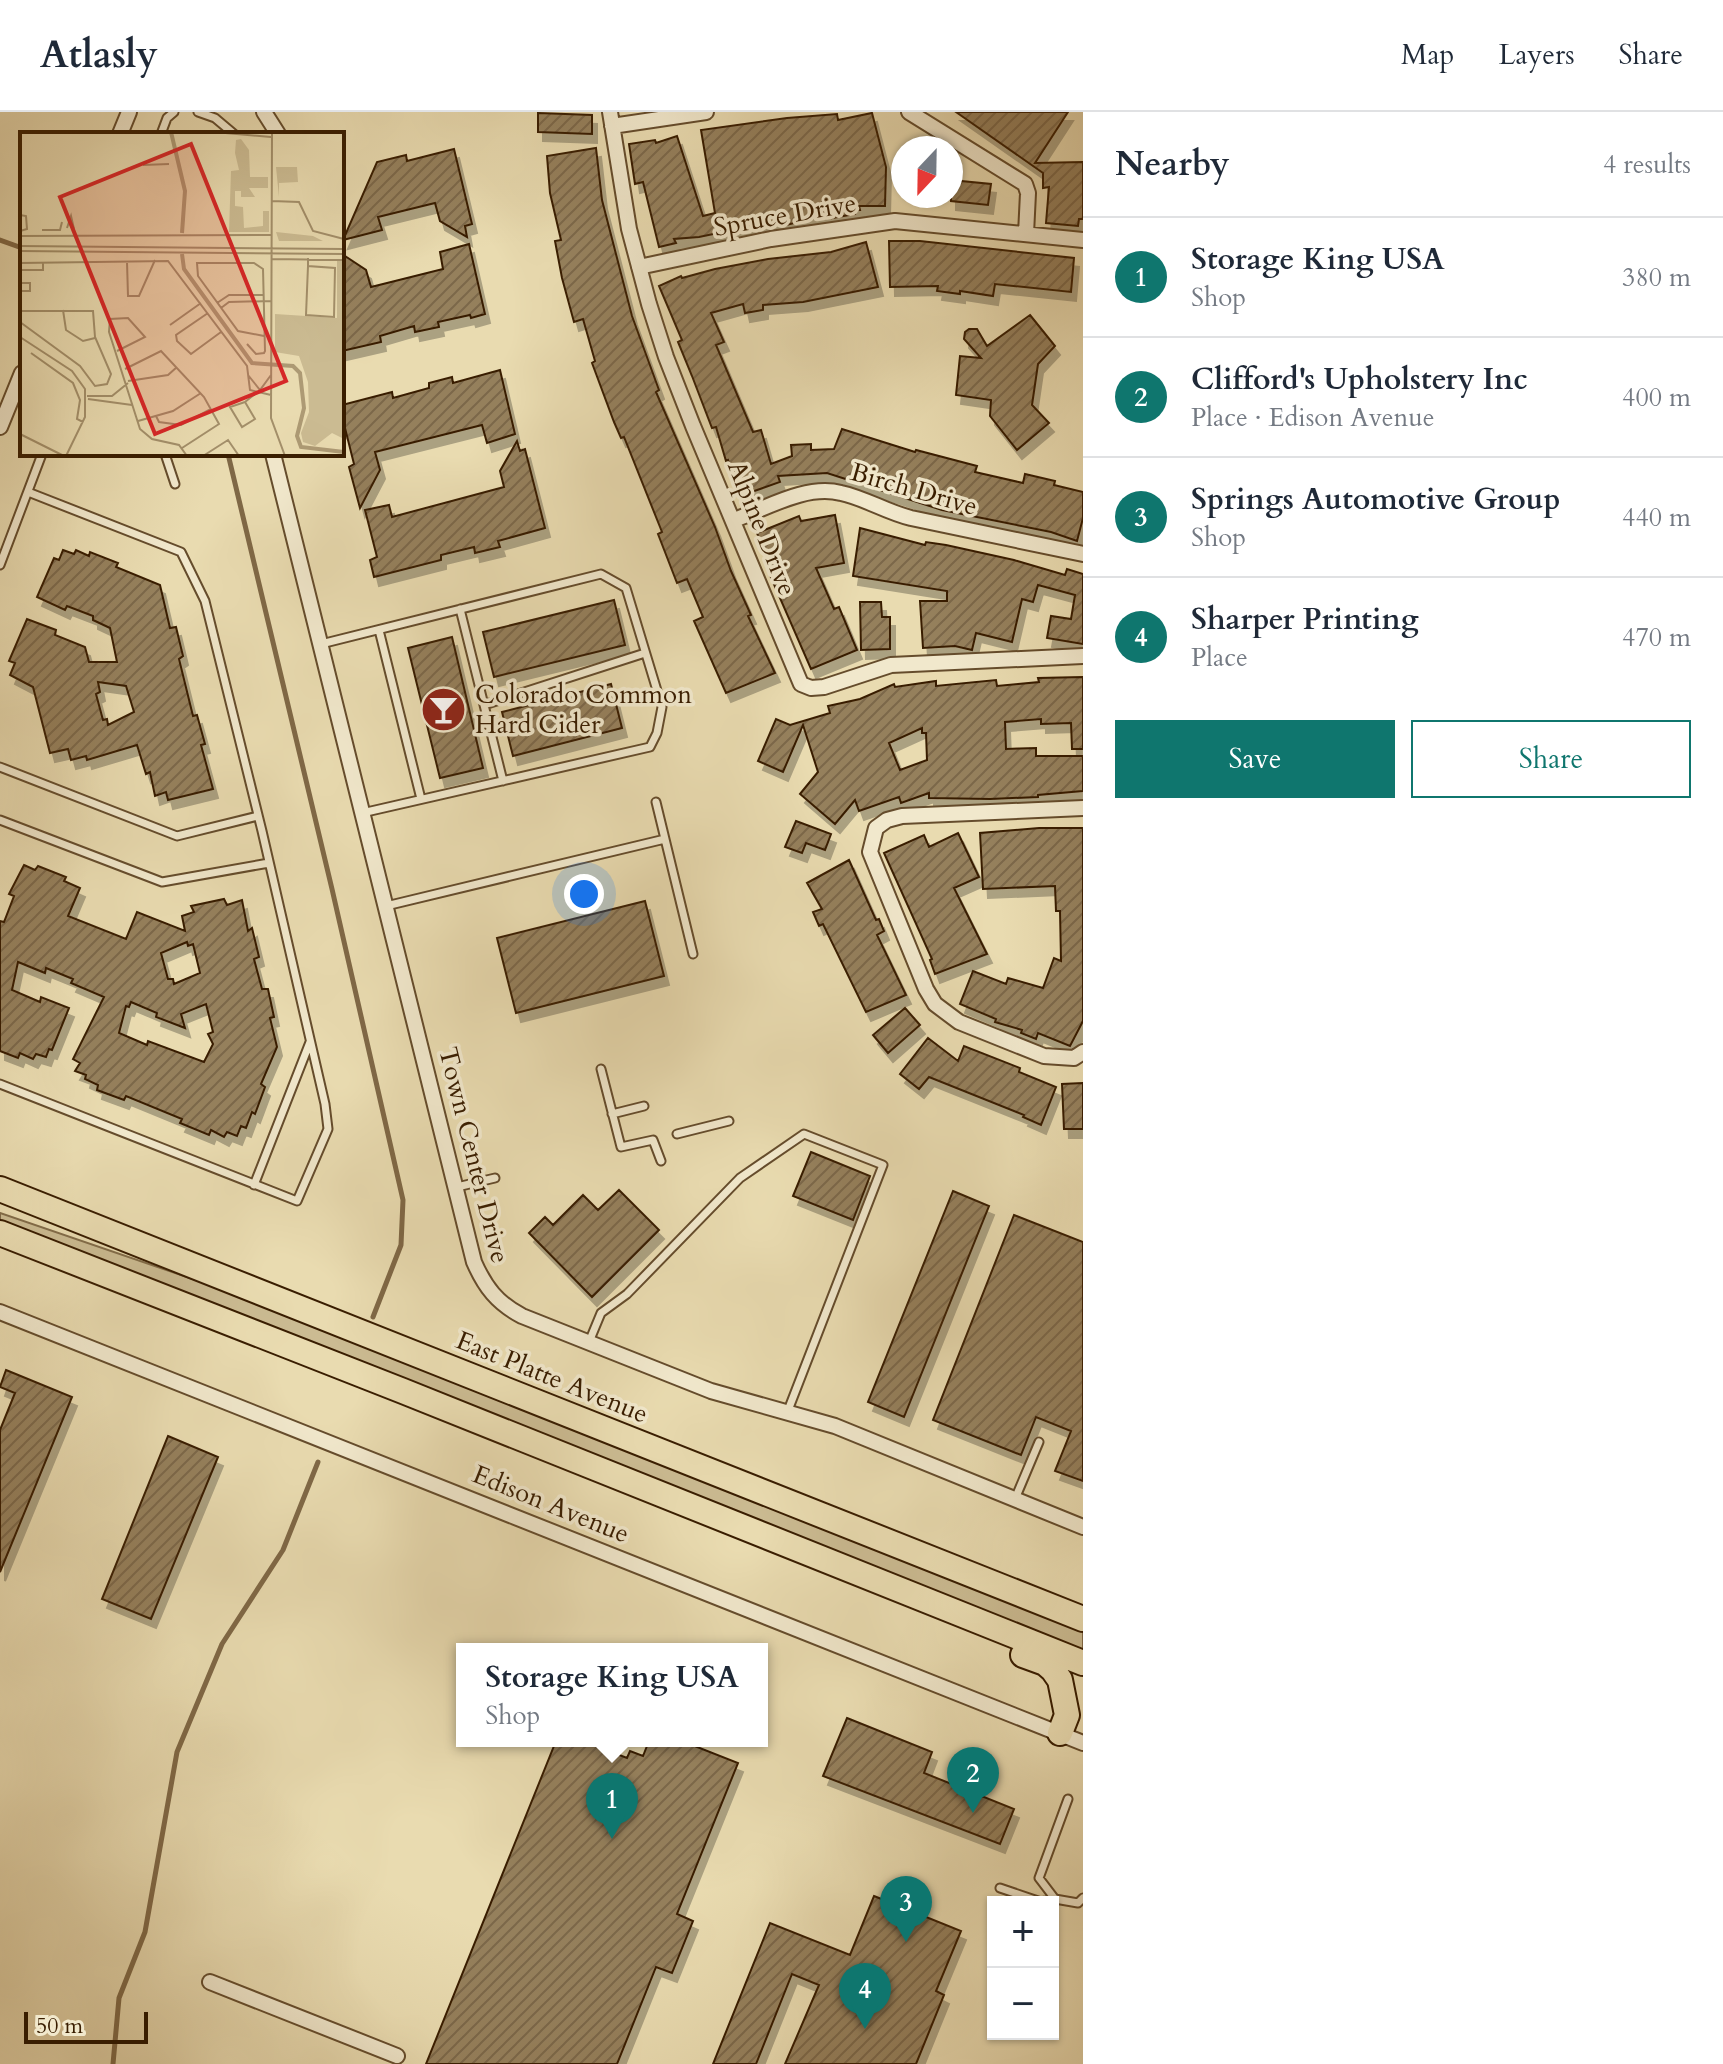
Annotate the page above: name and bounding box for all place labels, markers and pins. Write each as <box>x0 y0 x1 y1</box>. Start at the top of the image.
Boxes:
place label: Colorado Common Hard Cider <box>475 677 692 742</box>
bar icon: Colorado Common Hard Cider <box>420 685 468 733</box>
pin: 2 <box>947 1747 999 1813</box>
pin: 1 <box>586 1773 638 1839</box>
pin: 3 <box>880 1876 932 1942</box>
pin: 4 <box>839 1963 891 2029</box>

